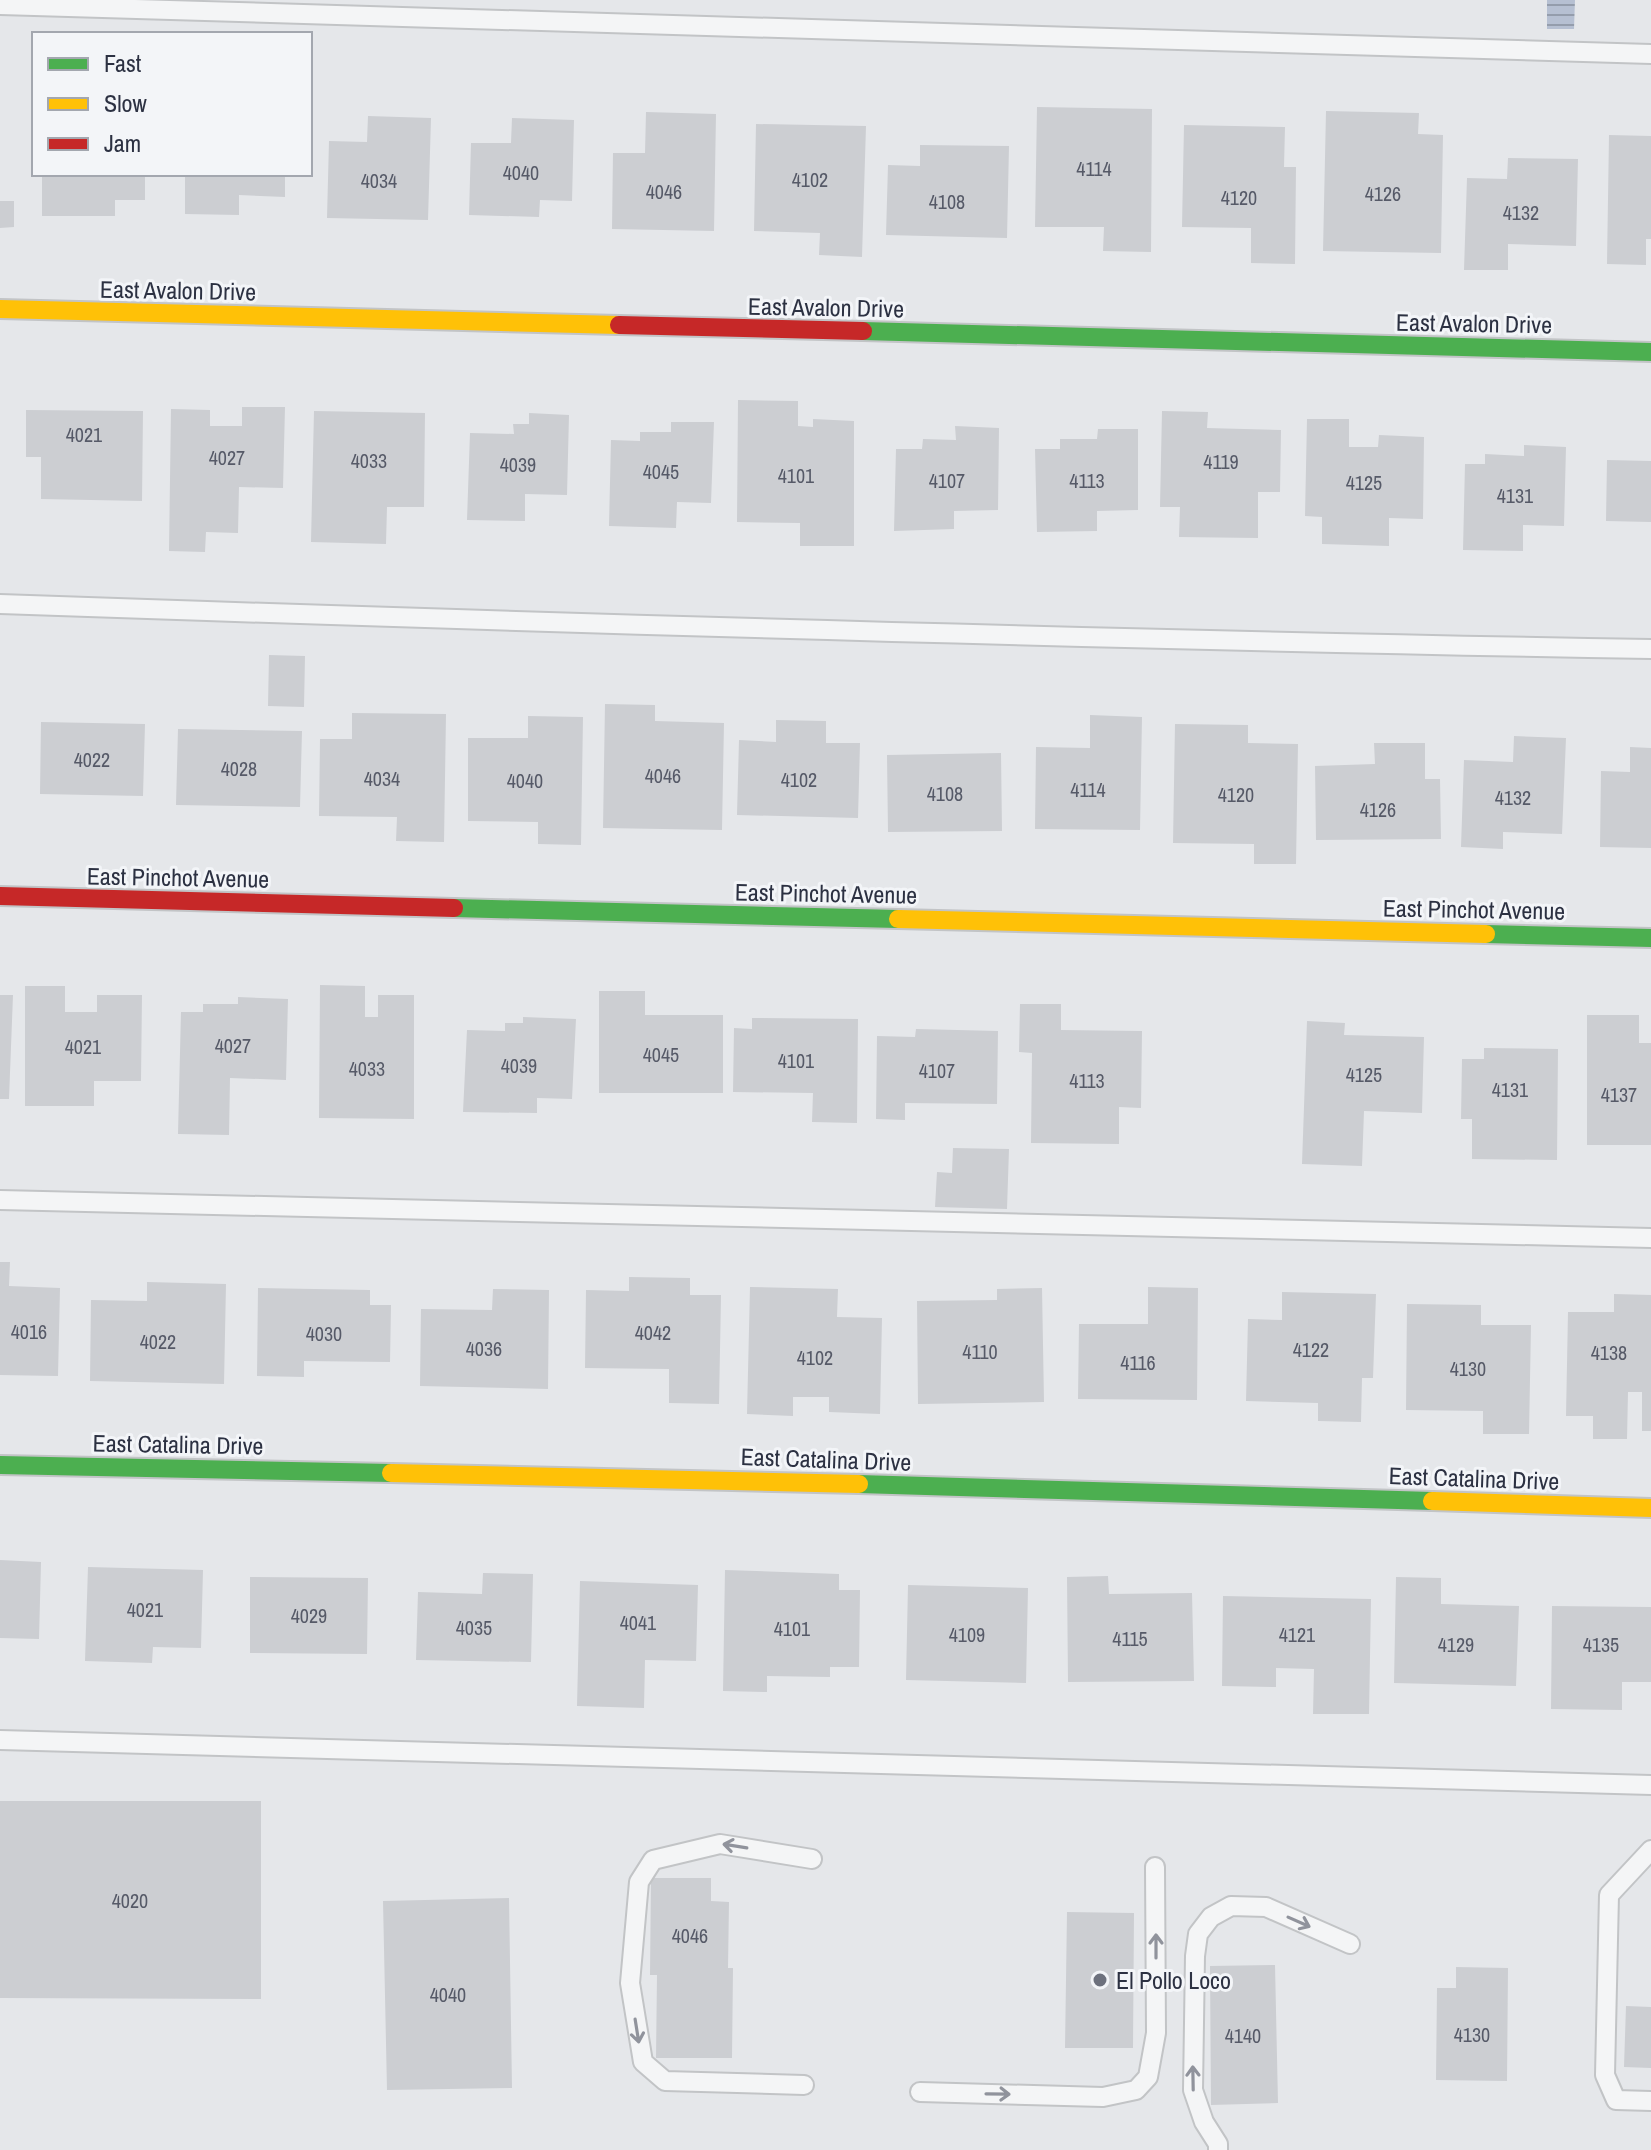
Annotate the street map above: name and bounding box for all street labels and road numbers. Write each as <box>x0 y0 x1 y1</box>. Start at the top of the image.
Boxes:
street label: East Avalon Drive <box>100 273 256 307</box>
street label: East Avalon Drive <box>748 290 904 324</box>
street label: East Avalon Drive <box>1396 306 1552 340</box>
street label: East Pinchot Avenue <box>87 859 269 895</box>
street label: East Pinchot Avenue <box>735 875 917 911</box>
street label: East Pinchot Avenue <box>1383 891 1565 927</box>
street label: East Catalina Drive <box>92 1427 264 1461</box>
street label: East Catalina Drive <box>740 1440 912 1478</box>
street label: East Catalina Drive <box>1388 1459 1560 1497</box>

